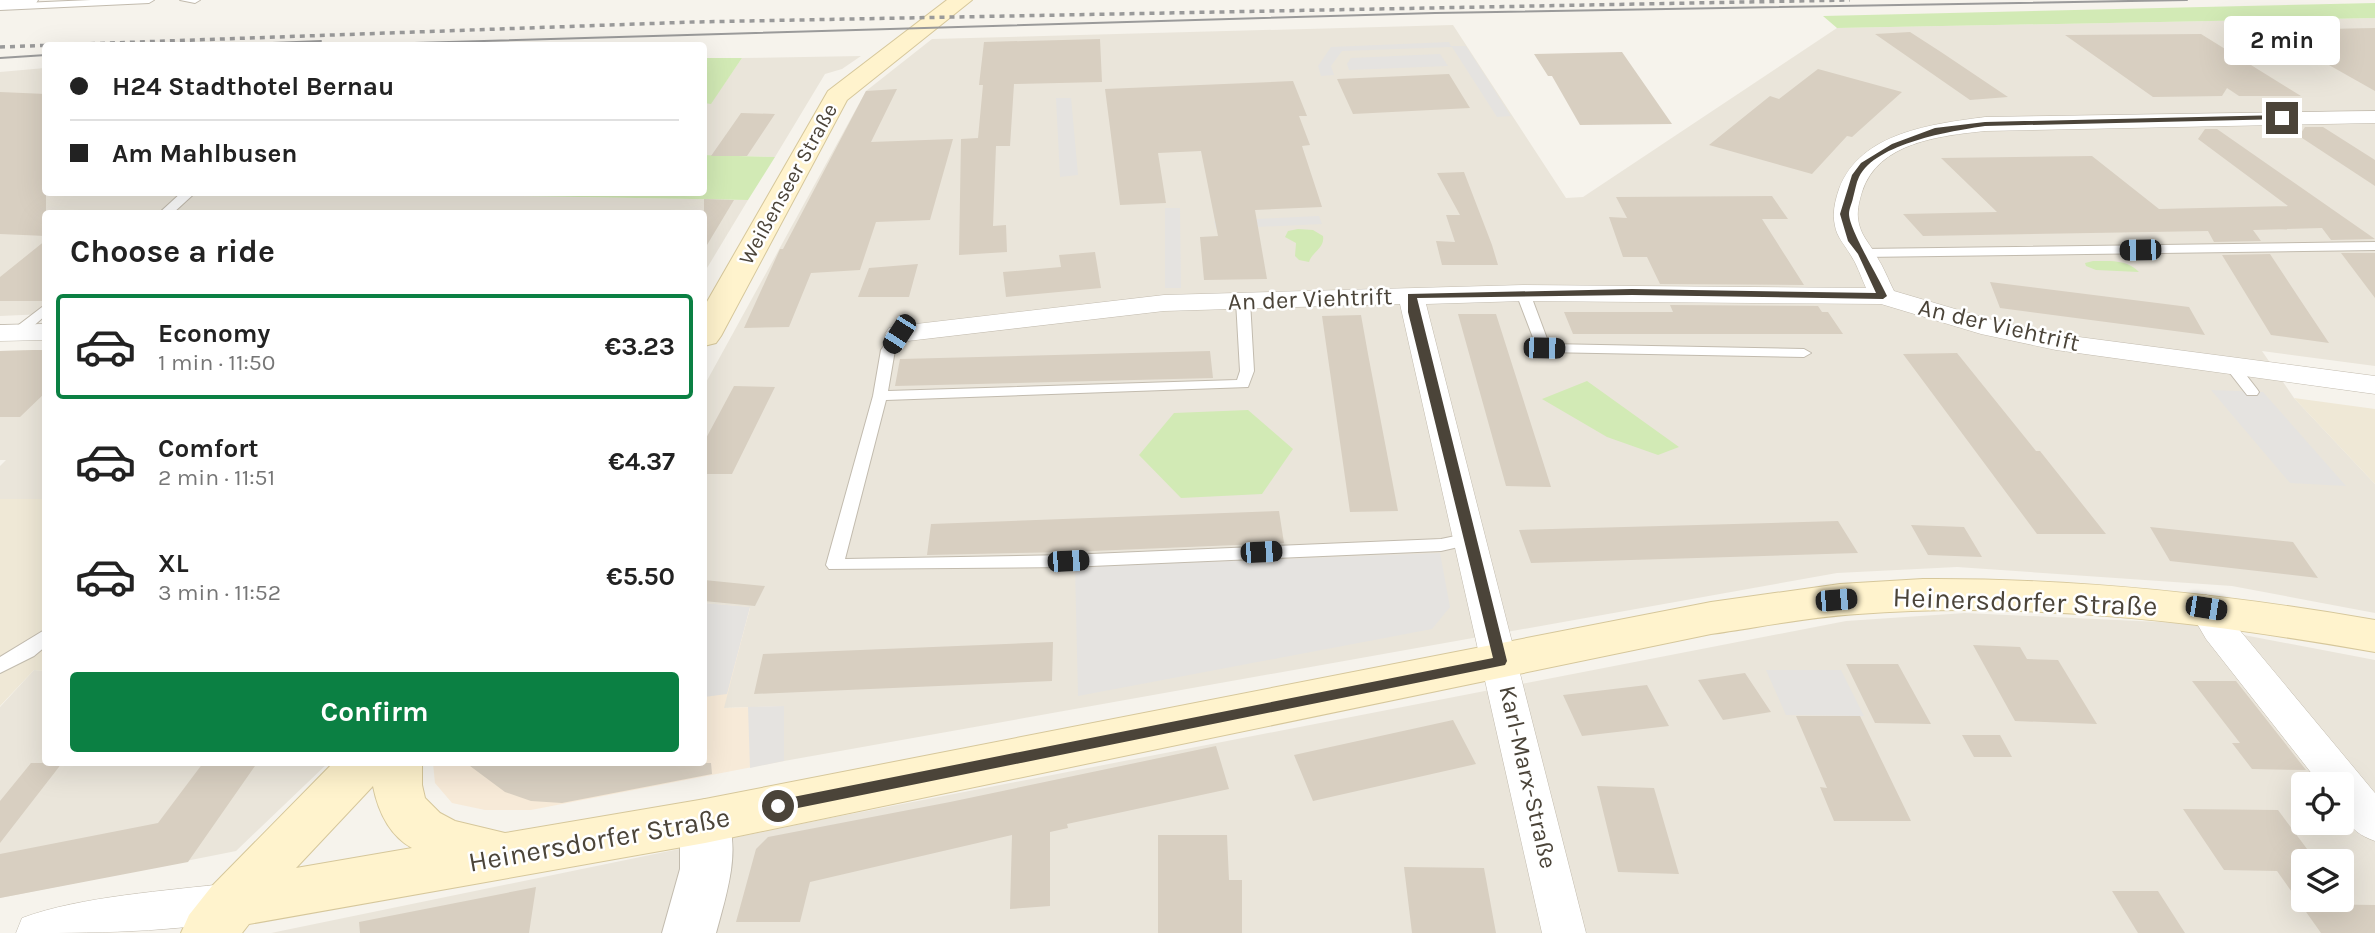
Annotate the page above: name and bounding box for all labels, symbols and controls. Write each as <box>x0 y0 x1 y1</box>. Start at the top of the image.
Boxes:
callout: 2 min <box>2224 17 2340 66</box>
text: 2 min <box>2250 27 2314 54</box>
text: H24 Stadthotel Bernau <box>112 71 394 102</box>
street label: Weißenseer Straße <box>734 99 842 269</box>
route end <box>2266 102 2298 134</box>
text: Am Mahlbusen <box>112 138 298 169</box>
text: Choose a ride <box>70 233 275 270</box>
car <box>2119 239 2162 261</box>
street label: An der Viehtrift <box>1227 282 1393 316</box>
street label: An der Viehtrift <box>1916 293 2082 357</box>
car <box>879 311 920 357</box>
icon: car <box>74 315 137 378</box>
text: Economy <box>158 318 270 349</box>
text: €3.23 <box>605 331 675 362</box>
car <box>1523 337 1566 359</box>
text: 1 min · 11:50 <box>158 349 275 376</box>
icon: car <box>74 430 137 493</box>
text: Comfort <box>158 433 259 464</box>
text: €4.37 <box>608 446 675 477</box>
text: 2 min · 11:51 <box>158 464 275 491</box>
car <box>1240 540 1283 564</box>
icon: car <box>74 545 137 608</box>
text: XL <box>158 548 189 579</box>
car <box>1047 549 1090 573</box>
text: €5.50 <box>606 561 675 592</box>
text: 3 min · 11:52 <box>158 579 281 606</box>
street label: Heinersdorfer Straße <box>1892 580 2158 623</box>
car <box>1815 588 1858 612</box>
car <box>2184 594 2229 622</box>
button: Confirm <box>70 672 679 752</box>
street label: Karl-Marx-Straße <box>1493 683 1563 871</box>
map controls <box>2291 772 2354 912</box>
button: locate <box>2291 772 2354 835</box>
route start <box>762 790 794 822</box>
street label: Heinersdorfer Straße <box>466 800 732 879</box>
button: layers <box>2291 849 2354 912</box>

